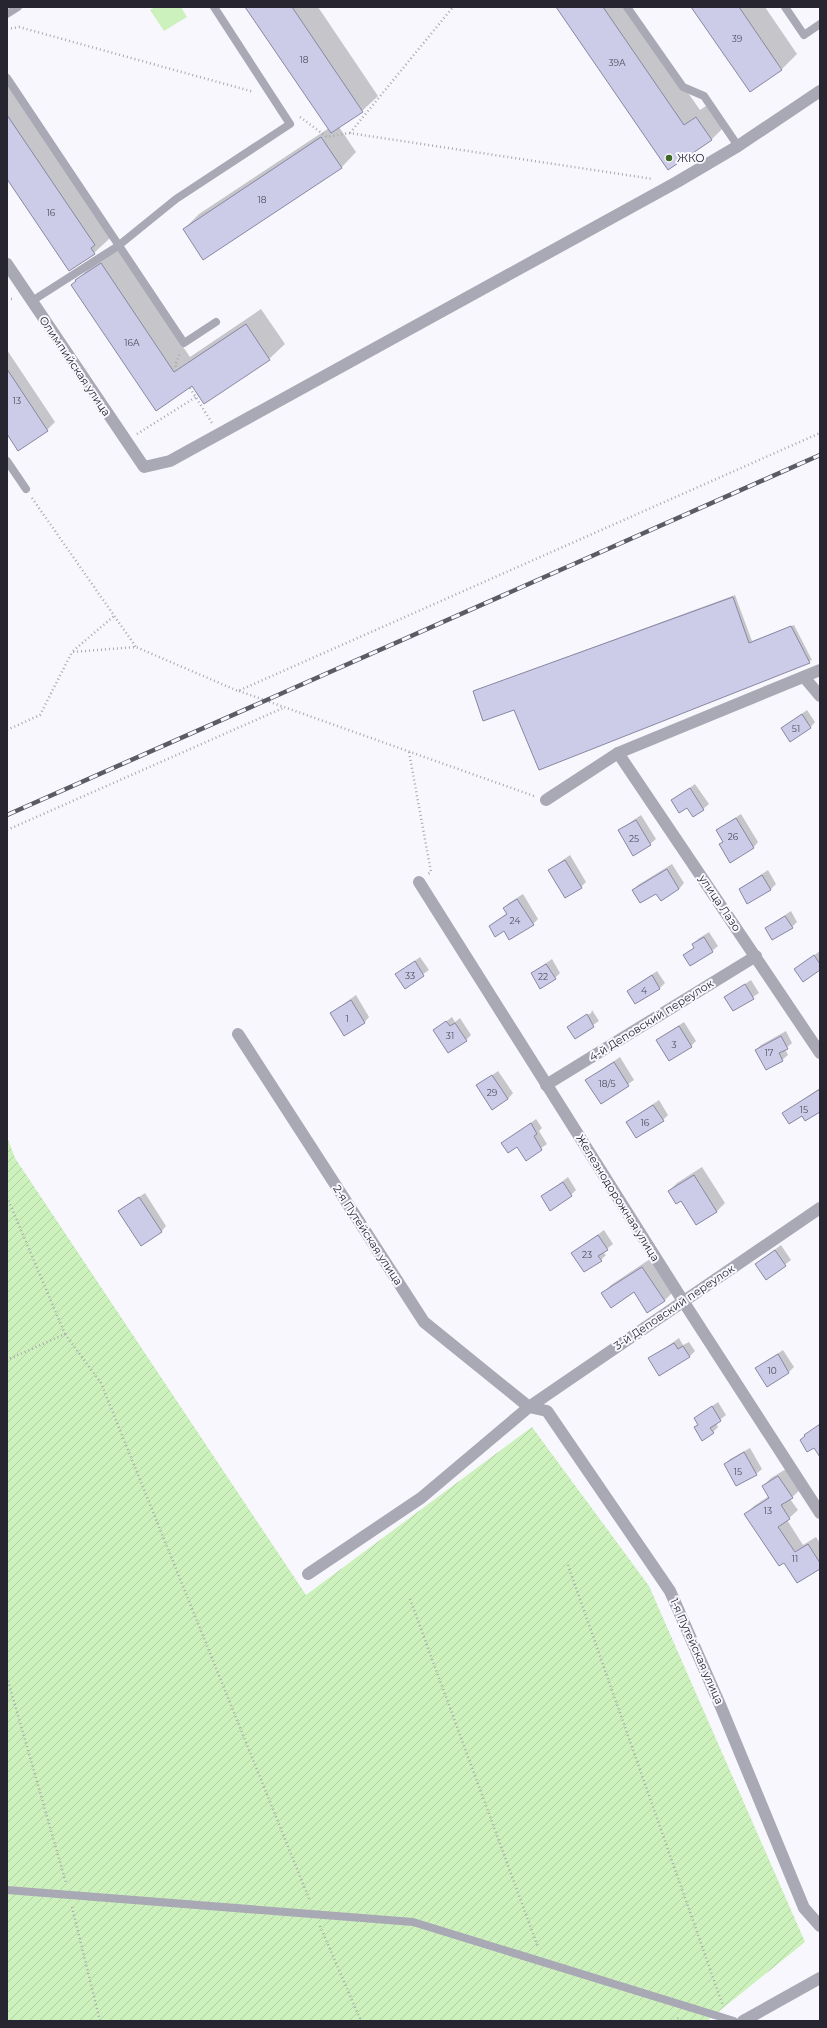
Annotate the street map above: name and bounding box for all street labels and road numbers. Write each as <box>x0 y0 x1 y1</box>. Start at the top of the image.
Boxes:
street label: Олимпийская улица <box>36 313 114 419</box>
street label: улица Лазо <box>695 871 744 934</box>
street label: 4-й Деповский переулок <box>586 976 716 1064</box>
street label: Железнодорожная улица <box>573 1132 663 1264</box>
street label: 2-я Путейская улица <box>330 1182 406 1288</box>
street label: 3-й Деповский переулок <box>611 1261 738 1353</box>
street label: 1-я Путейская улица <box>667 1596 727 1706</box>

